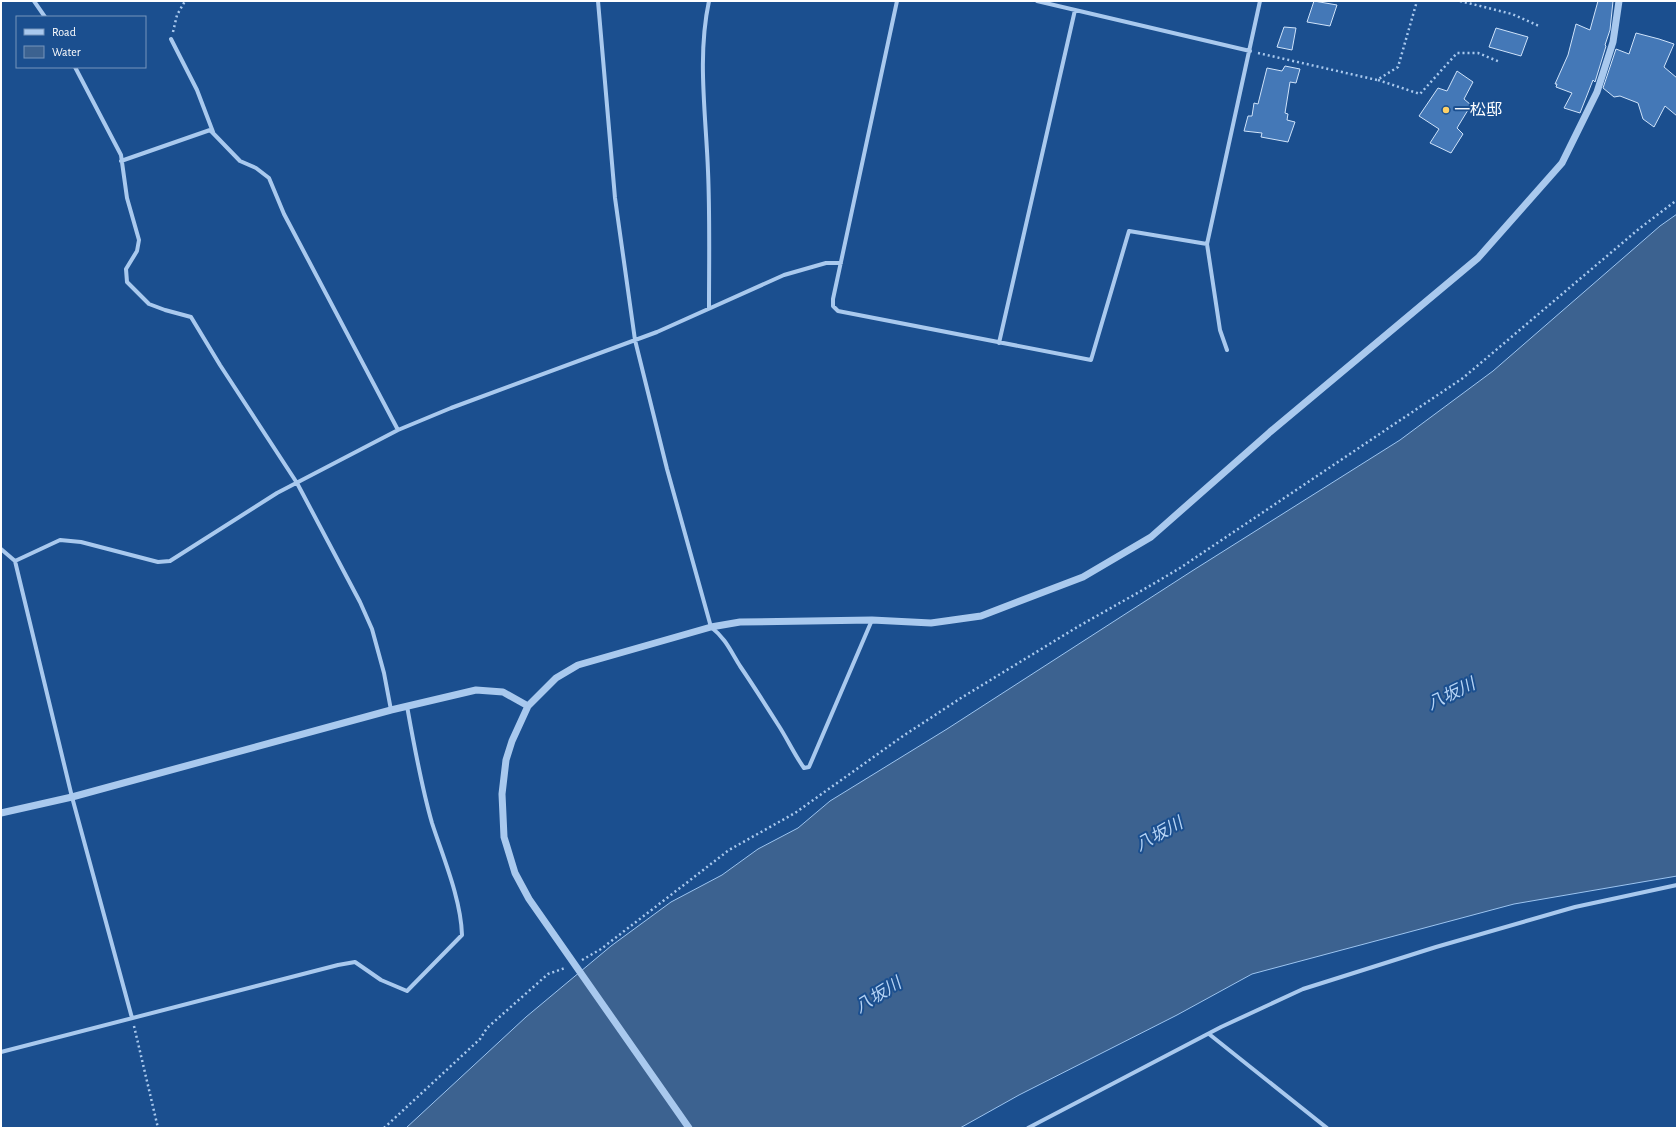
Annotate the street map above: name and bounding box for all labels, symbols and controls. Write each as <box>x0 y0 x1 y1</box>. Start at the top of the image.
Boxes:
legend <box>16 16 146 68</box>
text: Road <box>52 26 76 38</box>
text: Water <box>52 46 81 58</box>
place label: 一松邸 <box>1454 101 1502 118</box>
marker: 一松邸 <box>1441 105 1451 115</box>
water label: 八坂川 <box>1424 673 1479 713</box>
water label: 八坂川 <box>1132 812 1187 854</box>
water label: 八坂川 <box>851 972 906 1016</box>

